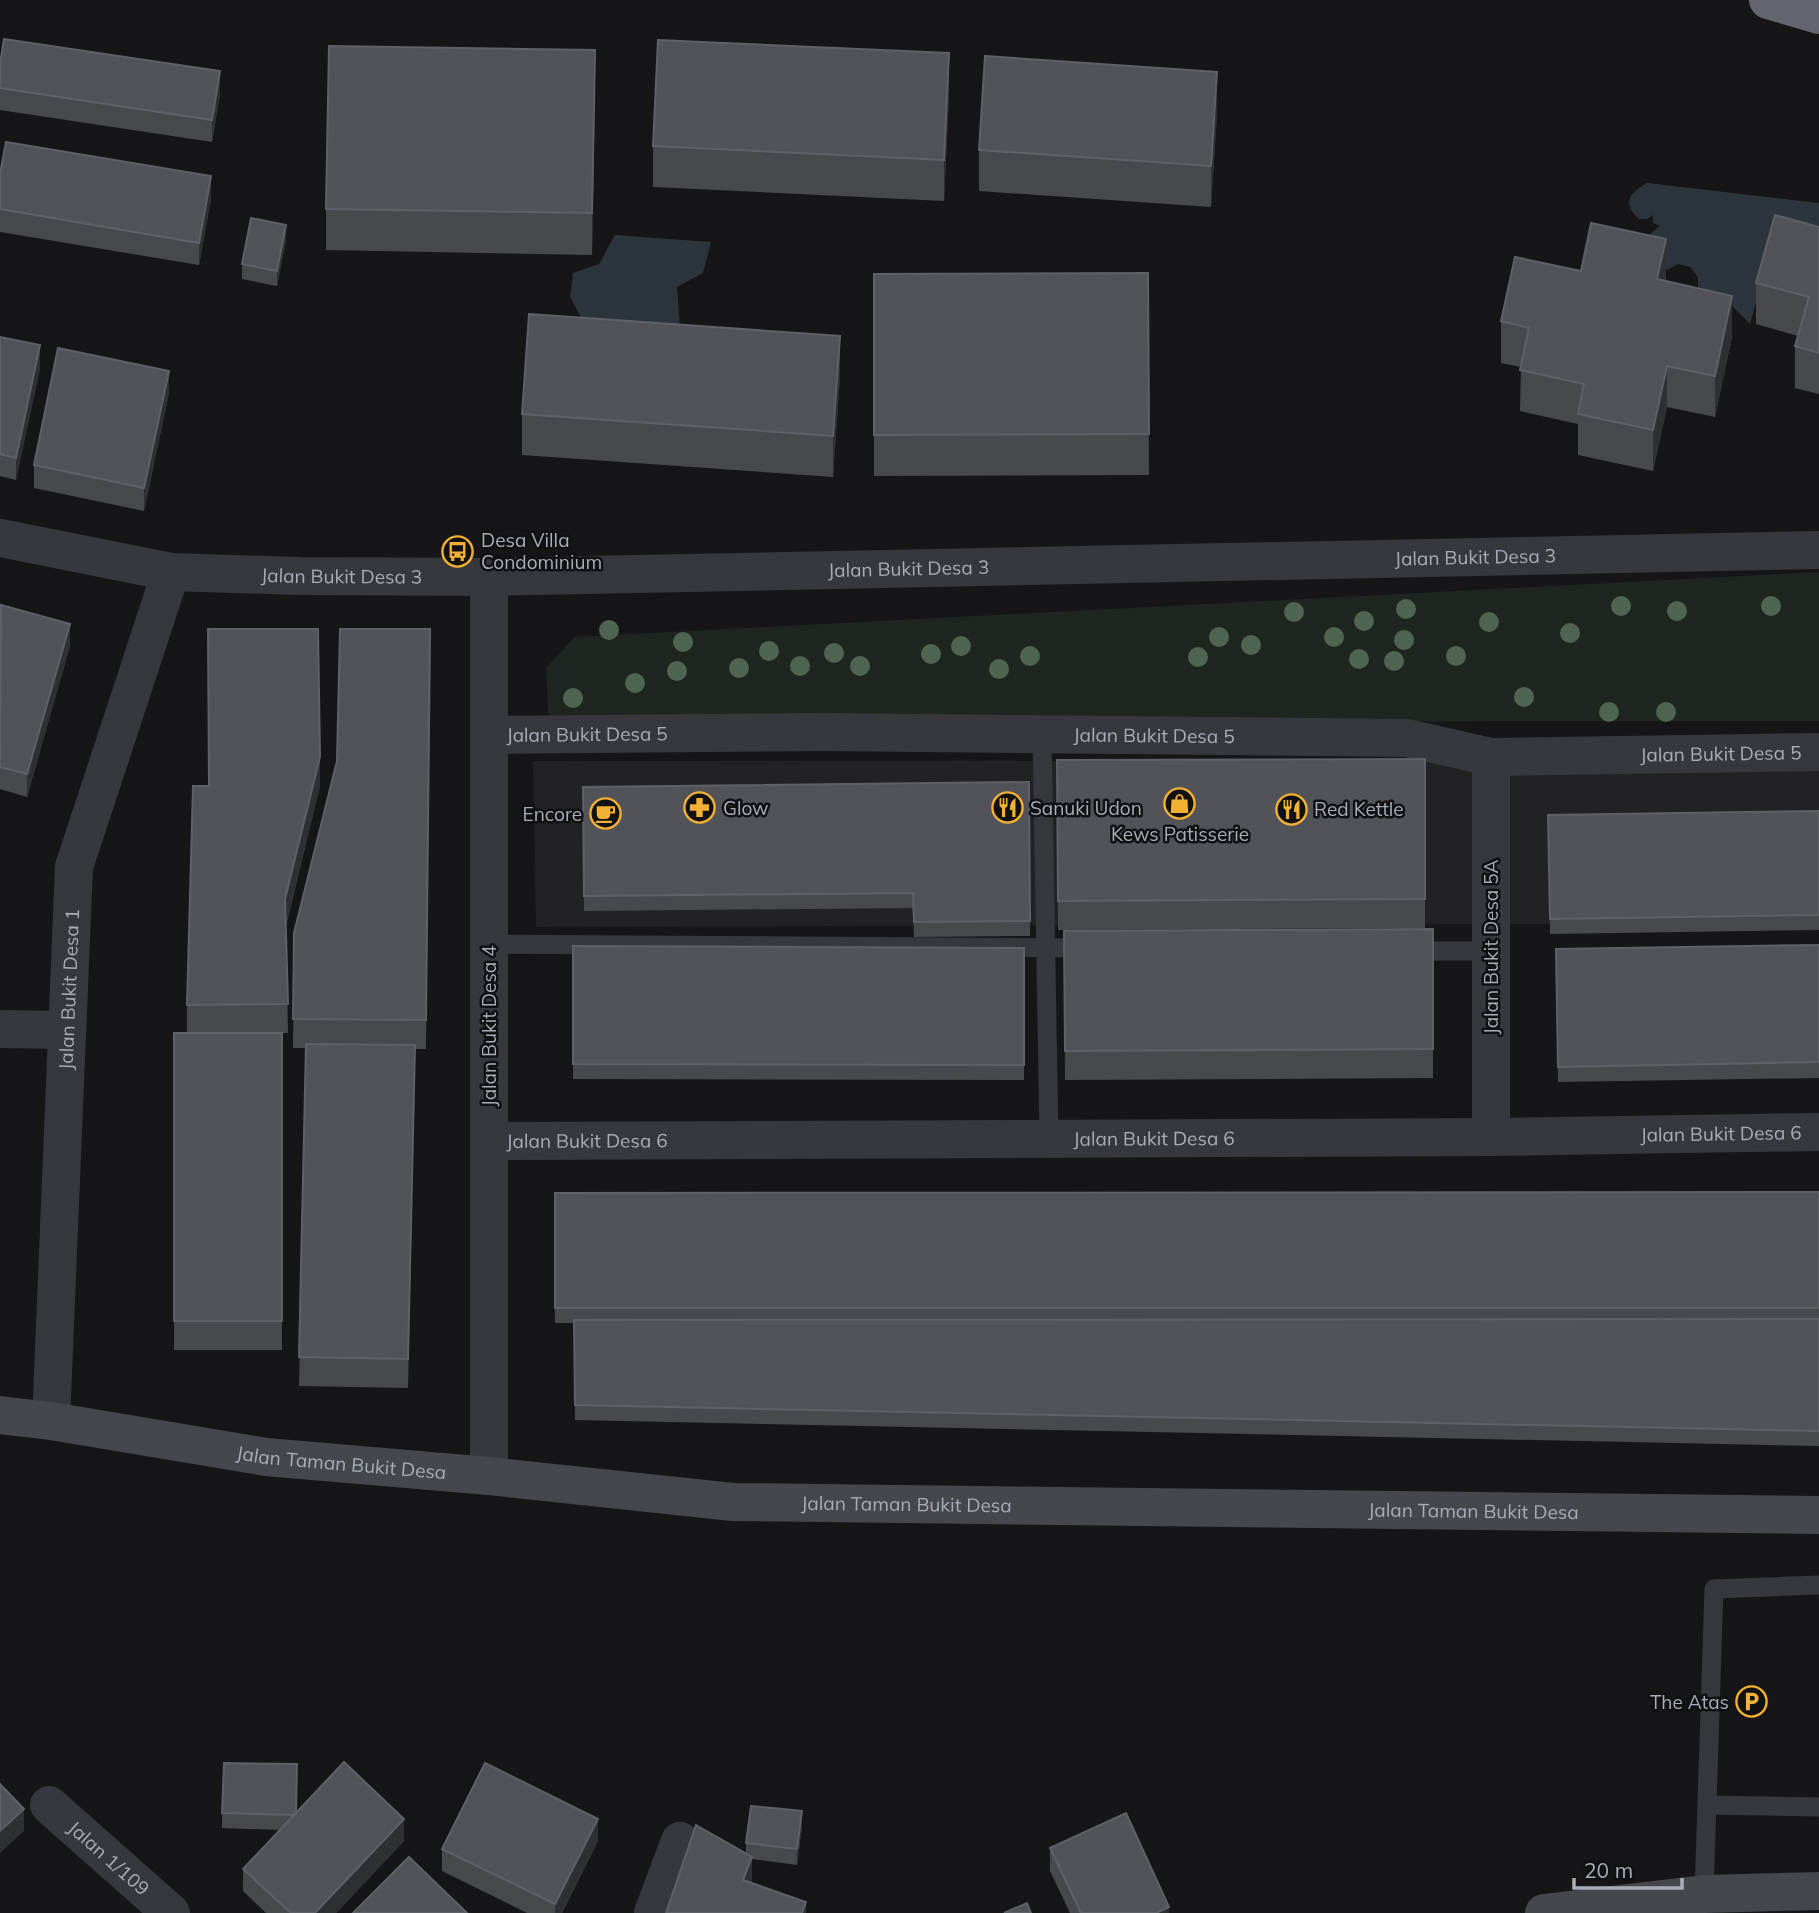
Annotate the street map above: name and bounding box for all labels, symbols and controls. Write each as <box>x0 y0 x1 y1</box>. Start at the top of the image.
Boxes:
place label: Desa Villa Condominium <box>481 528 602 574</box>
bus stop icon: Desa Villa Condominium <box>441 534 475 568</box>
street label: Jalan Bukit Desa 3 <box>1394 543 1556 571</box>
street label: Jalan Bukit Desa 3 <box>828 555 989 582</box>
street label: Jalan Bukit Desa 3 <box>261 563 422 589</box>
street label: Jalan Bukit Desa 5 <box>506 721 668 747</box>
street label: Jalan Bukit Desa 5 <box>1073 723 1235 748</box>
street label: Jalan Bukit Desa 5 <box>1640 740 1802 767</box>
shop icon: Kews Patisserie <box>1163 786 1197 820</box>
pharmacy icon: Glow <box>683 791 717 825</box>
restaurant icon: Sanuki Udon <box>990 791 1024 825</box>
restaurant icon: Red Kettle <box>1274 792 1308 826</box>
place label: Glow <box>723 796 769 820</box>
place label: Sanuki Udon <box>1030 796 1142 820</box>
cafe icon: Encore <box>588 797 622 831</box>
place label: Red Kettle <box>1314 797 1404 821</box>
place label: Encore <box>523 802 582 826</box>
place label: Kews Patisserie <box>1111 822 1249 846</box>
street label: Jalan Bukit Desa 5A <box>1479 859 1503 1035</box>
street label: Jalan Bukit Desa 1 <box>54 908 84 1070</box>
street label: Jalan Bukit Desa 4 <box>477 945 501 1107</box>
street label: Jalan Bukit Desa 6 <box>1640 1120 1802 1147</box>
street label: Jalan Bukit Desa 6 <box>1073 1126 1235 1151</box>
street label: Jalan Bukit Desa 6 <box>506 1128 668 1153</box>
street label: Jalan Taman Bukit Desa <box>235 1440 447 1484</box>
street label: Jalan Taman Bukit Desa <box>801 1491 1012 1517</box>
street label: Jalan Taman Bukit Desa <box>1368 1498 1579 1524</box>
parking icon: The Atas <box>1735 1685 1769 1719</box>
place label: The Atas <box>1650 1690 1729 1714</box>
street label: Jalan 1/109 <box>63 1816 155 1900</box>
scale bar <box>1574 1846 1682 1890</box>
text: 20 m <box>1584 1857 1633 1883</box>

